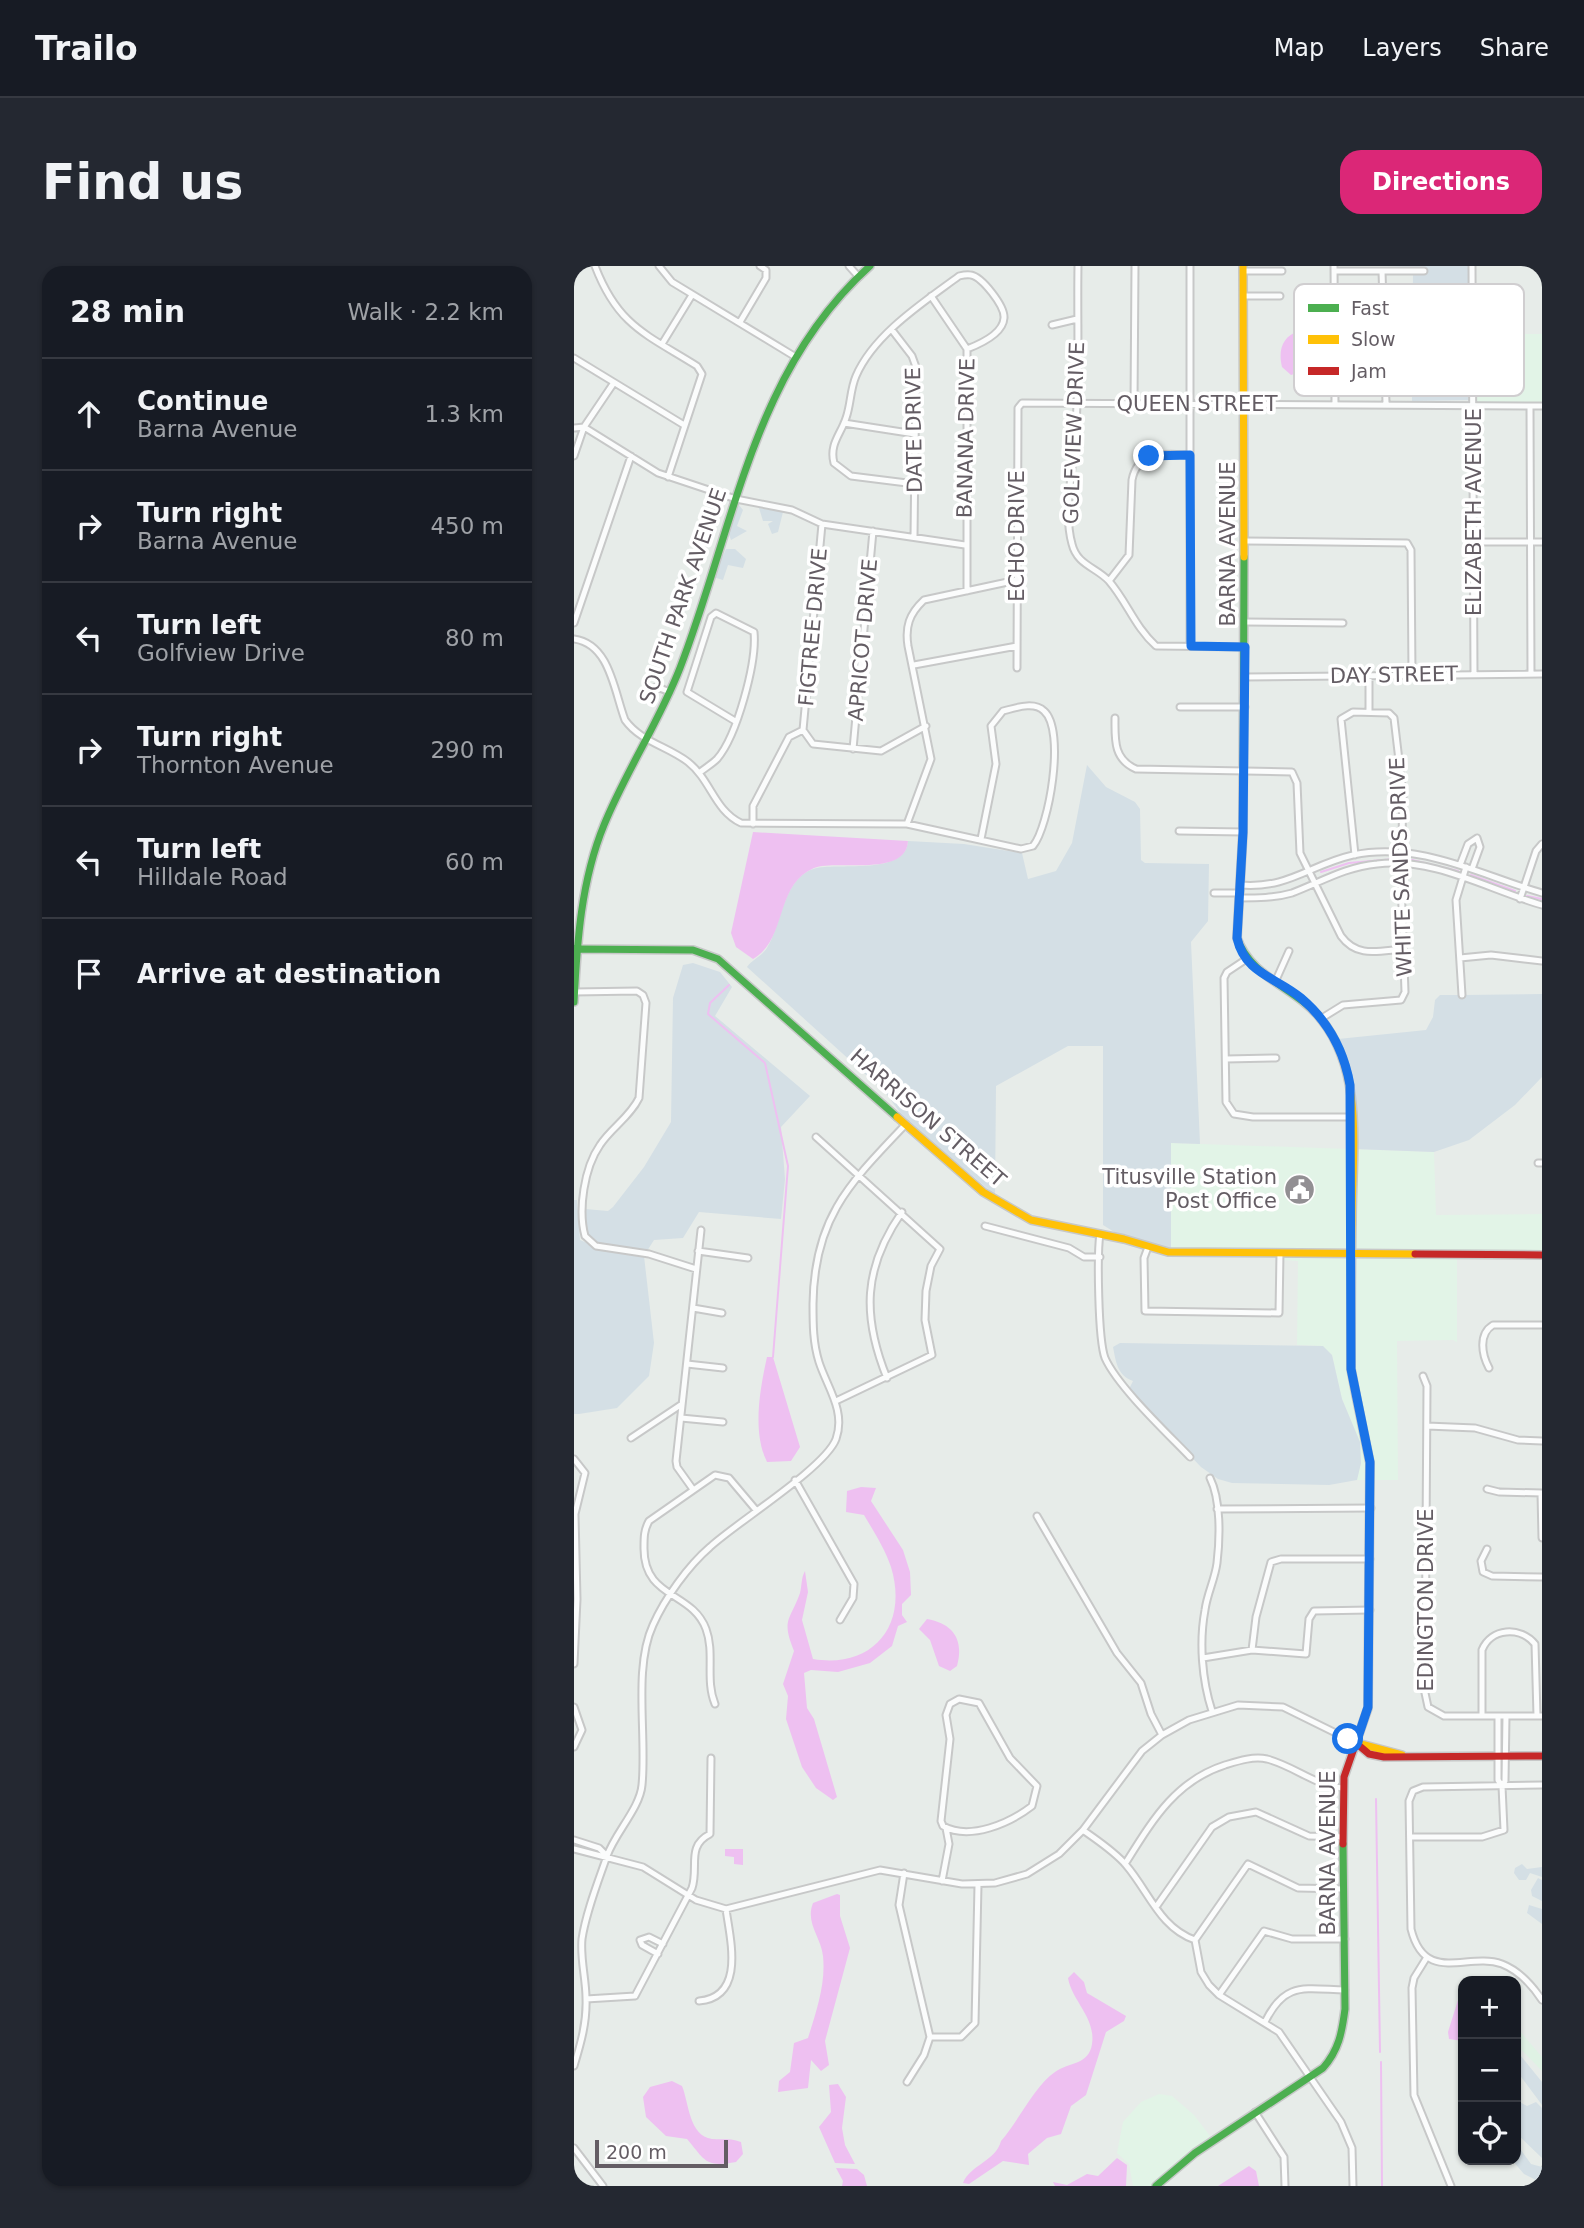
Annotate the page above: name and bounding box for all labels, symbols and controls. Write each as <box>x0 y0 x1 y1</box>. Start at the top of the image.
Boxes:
text: Trailo <box>35 29 138 68</box>
text: Map <box>1274 34 1324 62</box>
text: Layers <box>1362 34 1442 62</box>
text: Share <box>1480 34 1549 62</box>
button: Directions <box>1340 150 1542 214</box>
text: Find us <box>42 154 243 211</box>
legend <box>1294 284 1524 396</box>
text: 28 min <box>70 294 185 329</box>
text: Fast <box>1351 297 1389 319</box>
text: Walk · 2.2 km <box>347 299 504 325</box>
text: Slow <box>1351 328 1396 350</box>
street label: GOLFVIEW DRIVE <box>1059 341 1089 525</box>
street label: BANANA DRIVE <box>953 358 979 518</box>
text: Jam <box>1350 360 1387 382</box>
street label: DATE DRIVE <box>901 367 927 493</box>
text: Continue <box>137 386 268 416</box>
street label: QUEEN STREET <box>1117 392 1278 416</box>
icon: ahead <box>70 395 108 433</box>
text: 1.3 km <box>424 401 504 427</box>
street label: ELIZABETH AVENUE <box>1462 408 1486 616</box>
text: Barna Avenue <box>137 416 297 442</box>
route end <box>1133 440 1164 471</box>
street label: BARNA AVENUE <box>1216 461 1240 627</box>
street label: ECHO DRIVE <box>1005 470 1029 602</box>
street label: SOUTH PARK AVENUE <box>635 485 731 707</box>
text: Turn right <box>137 498 282 528</box>
icon: right <box>70 507 108 545</box>
text: 450 m <box>430 513 504 539</box>
text: Barna Avenue <box>137 528 297 554</box>
street label: FIGTREE DRIVE <box>794 547 832 707</box>
street label: APRICOT DRIVE <box>844 558 882 722</box>
text: Turn left <box>137 610 261 640</box>
icon: left <box>70 619 108 657</box>
text: 80 m <box>445 625 504 651</box>
text: Golfview Drive <box>137 640 305 666</box>
street label: DAY STREET <box>1330 662 1458 688</box>
text: Turn right <box>137 722 282 752</box>
icon: right <box>70 731 108 769</box>
text: 290 m <box>430 737 504 763</box>
text: Thornton Avenue <box>137 752 334 778</box>
street label: WHITE SANDS DRIVE <box>1385 757 1417 977</box>
text: Turn left <box>137 834 261 864</box>
icon: left <box>70 843 108 881</box>
text: 60 m <box>445 849 504 875</box>
text: Hilldale Road <box>137 864 288 890</box>
icon: arrive <box>70 955 108 993</box>
text: Arrive at destination <box>137 959 441 989</box>
street label: HARRISON STREET <box>845 1044 1011 1192</box>
place label: Titusville Station Post Office <box>1101 1165 1277 1213</box>
public building icon: Titusville Station Post Office <box>1283 1172 1317 1206</box>
street label: EDINGTON DRIVE <box>1414 1508 1438 1692</box>
route start <box>1332 1723 1363 1754</box>
street label: BARNA AVENUE <box>1316 1770 1340 1936</box>
map controls <box>1458 1976 1521 2165</box>
button: + <box>1458 1976 1521 2039</box>
button: − <box>1458 2039 1521 2102</box>
button: locate <box>1458 2102 1521 2165</box>
scale bar <box>595 2137 728 2169</box>
text: 200 m <box>606 2141 667 2163</box>

